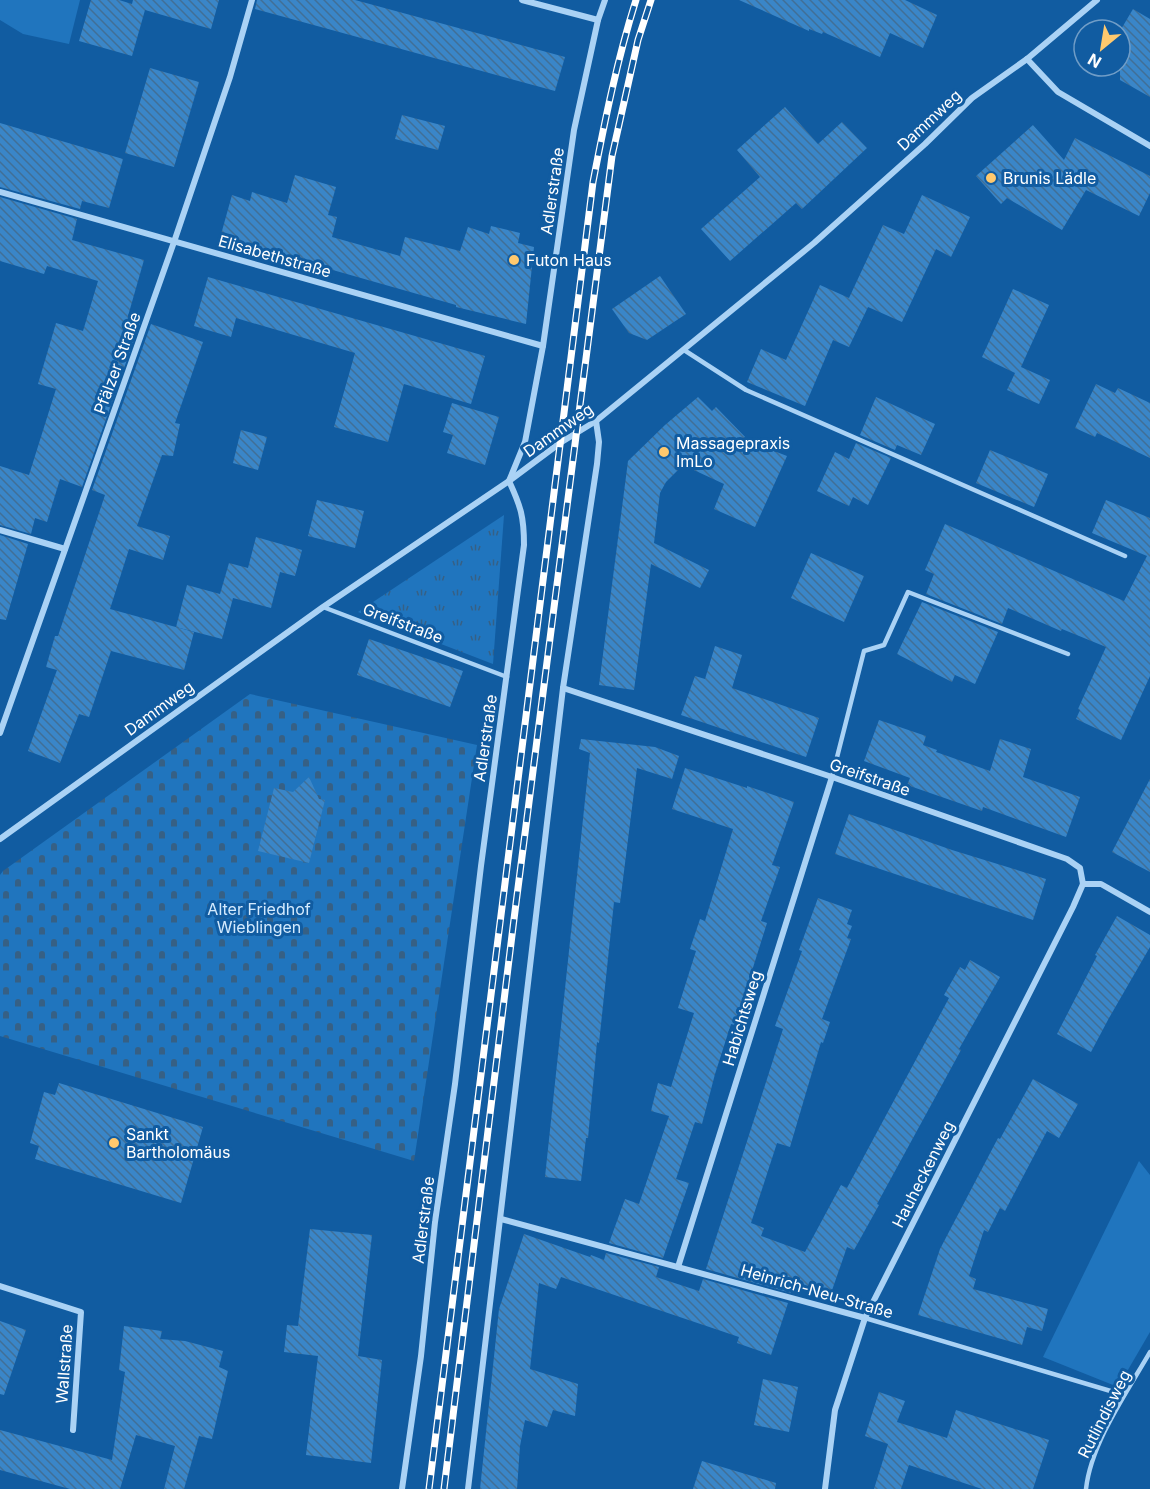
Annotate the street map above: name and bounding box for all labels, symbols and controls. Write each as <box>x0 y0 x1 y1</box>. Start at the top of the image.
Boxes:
north arrow <box>1072 18 1132 78</box>
text: N <box>1084 49 1105 73</box>
street label: Dammweg <box>893 85 965 155</box>
street label: Adlerstraße <box>536 146 568 236</box>
place label: Brunis Lädle <box>1003 168 1096 188</box>
marker: Brunis Lädle <box>984 171 998 185</box>
street label: Elisabethstraße <box>216 230 334 282</box>
place label: Futon Haus <box>526 250 612 270</box>
marker: Futon Haus <box>507 253 521 267</box>
street label: Pfälzer Straße <box>89 309 145 417</box>
street label: Dammweg <box>519 399 597 461</box>
place label: Massagepraxis ImLo <box>676 433 790 471</box>
marker: Massagepraxis ImLo <box>657 445 671 459</box>
street label: Greifstraße <box>360 599 446 647</box>
street label: Dammweg <box>121 676 197 740</box>
street label: Adlerstraße <box>469 693 501 783</box>
street label: Greifstraße <box>827 754 913 800</box>
park label: Alter Friedhof Wieblingen <box>207 899 311 937</box>
street label: Habichtsweg <box>718 968 766 1068</box>
street label: Hauheckenweg <box>887 1117 959 1231</box>
place label: Sankt Bartholomäus <box>126 1124 230 1162</box>
marker: Sankt Bartholomäus <box>107 1136 121 1150</box>
street label: Adlerstraße <box>408 1175 438 1265</box>
street label: Heinrich-Neu-Straße <box>738 1260 896 1322</box>
street label: Wallstraße <box>51 1324 77 1404</box>
street label: Rutlindisweg <box>1073 1367 1135 1461</box>

